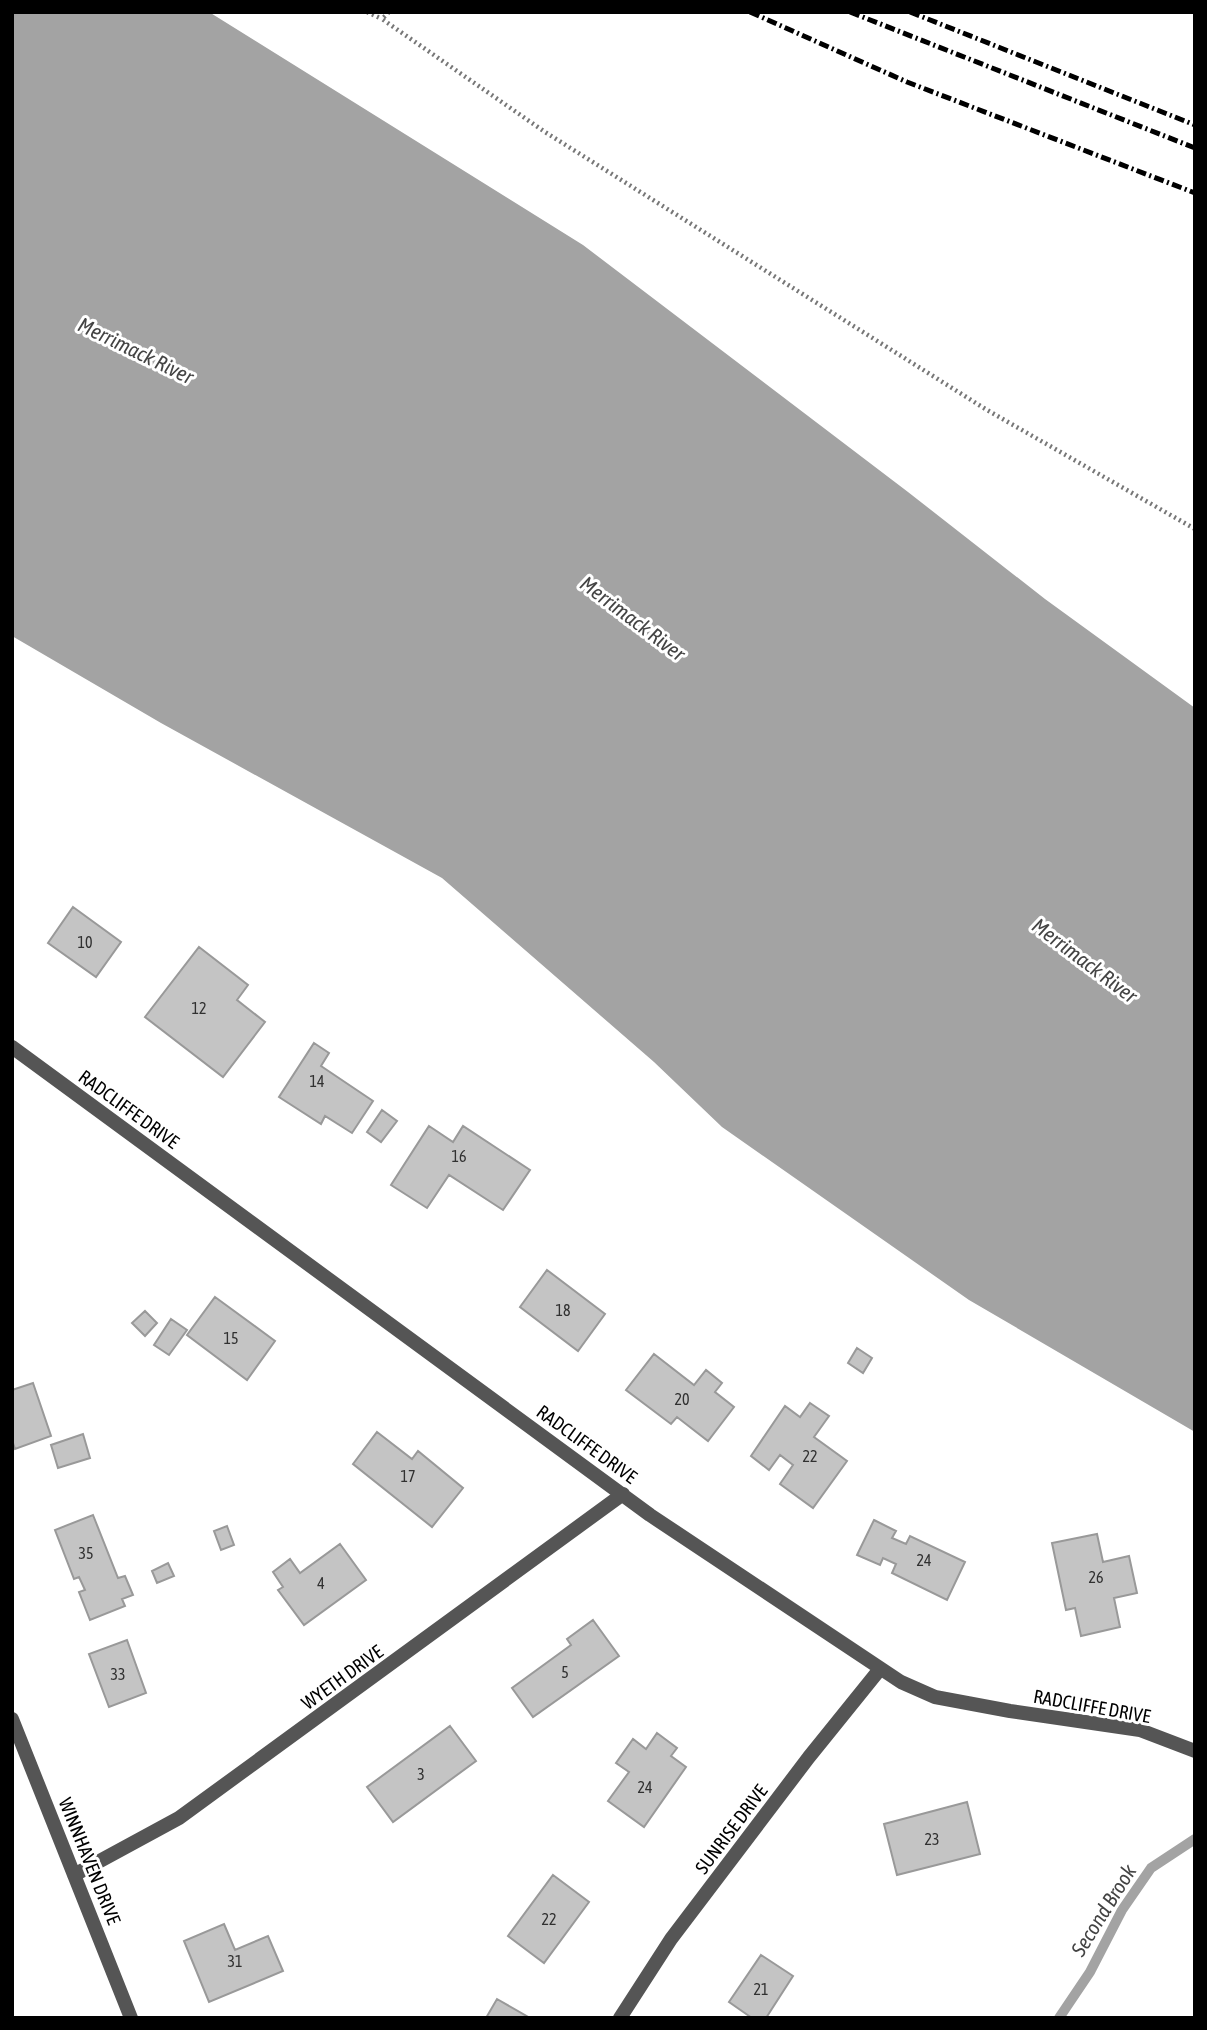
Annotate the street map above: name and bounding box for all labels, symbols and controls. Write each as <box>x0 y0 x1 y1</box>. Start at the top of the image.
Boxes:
water label: Merrimack River <box>75 312 198 389</box>
water label: Merrimack River <box>576 571 691 666</box>
water label: Merrimack River <box>1028 913 1143 1008</box>
house number: 10 <box>77 933 93 951</box>
house number: 12 <box>191 999 207 1017</box>
street label: RADCLIFFE DRIVE <box>75 1065 183 1153</box>
house number: 14 <box>309 1072 325 1090</box>
house number: 16 <box>451 1147 467 1165</box>
house number: 18 <box>555 1301 571 1319</box>
house number: 15 <box>223 1329 239 1347</box>
house number: 20 <box>674 1390 690 1408</box>
street label: RADCLIFFE DRIVE <box>533 1400 641 1488</box>
house number: 22 <box>802 1447 818 1465</box>
house number: 17 <box>400 1467 416 1485</box>
house number: 35 <box>78 1544 94 1562</box>
house number: 24 <box>916 1551 932 1569</box>
house number: 26 <box>1088 1568 1104 1586</box>
house number: 4 <box>317 1574 325 1592</box>
street label: WYETH DRIVE <box>297 1640 387 1714</box>
house number: 5 <box>561 1663 569 1681</box>
house number: 33 <box>110 1665 126 1683</box>
street label: RADCLIFFE DRIVE <box>1032 1685 1152 1727</box>
house number: 3 <box>417 1765 425 1783</box>
house number: 24 <box>637 1778 653 1796</box>
street label: SUNRISE DRIVE <box>690 1780 772 1878</box>
street label: WINNHAVEN DRIVE <box>55 1794 125 1928</box>
house number: 23 <box>924 1830 940 1848</box>
water label: Second Brook <box>1065 1859 1141 1961</box>
house number: 22 <box>541 1910 557 1928</box>
house number: 31 <box>227 1952 243 1970</box>
house number: 21 <box>753 1980 769 1998</box>

